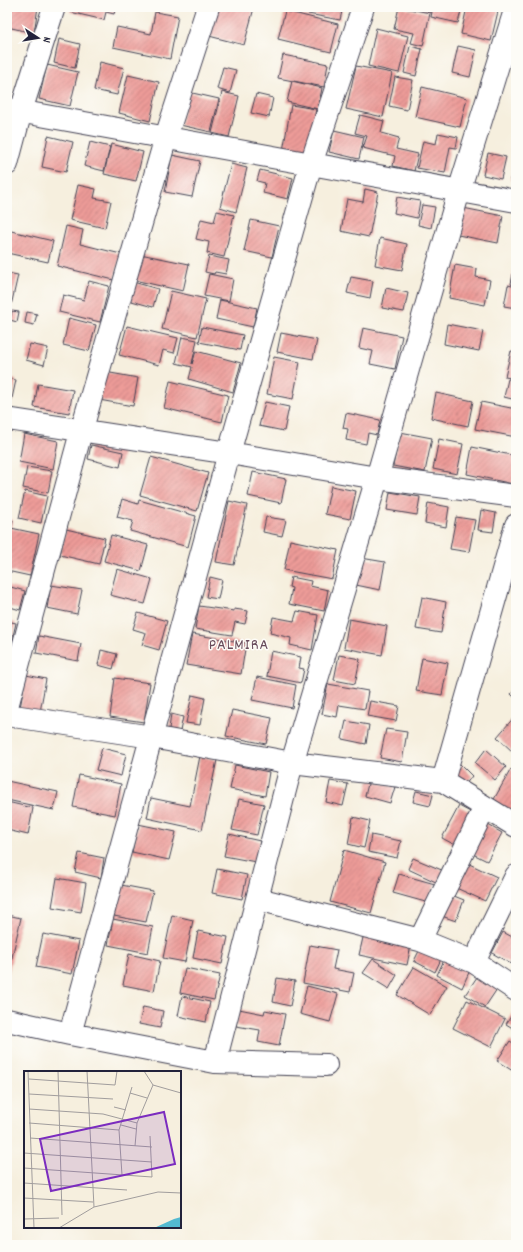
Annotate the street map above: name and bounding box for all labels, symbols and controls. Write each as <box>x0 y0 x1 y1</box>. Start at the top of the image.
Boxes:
north arrow <box>18 18 58 58</box>
text: N <box>37 35 54 45</box>
district label: PALMIRA <box>209 634 269 657</box>
inset map <box>24 1071 181 1228</box>

